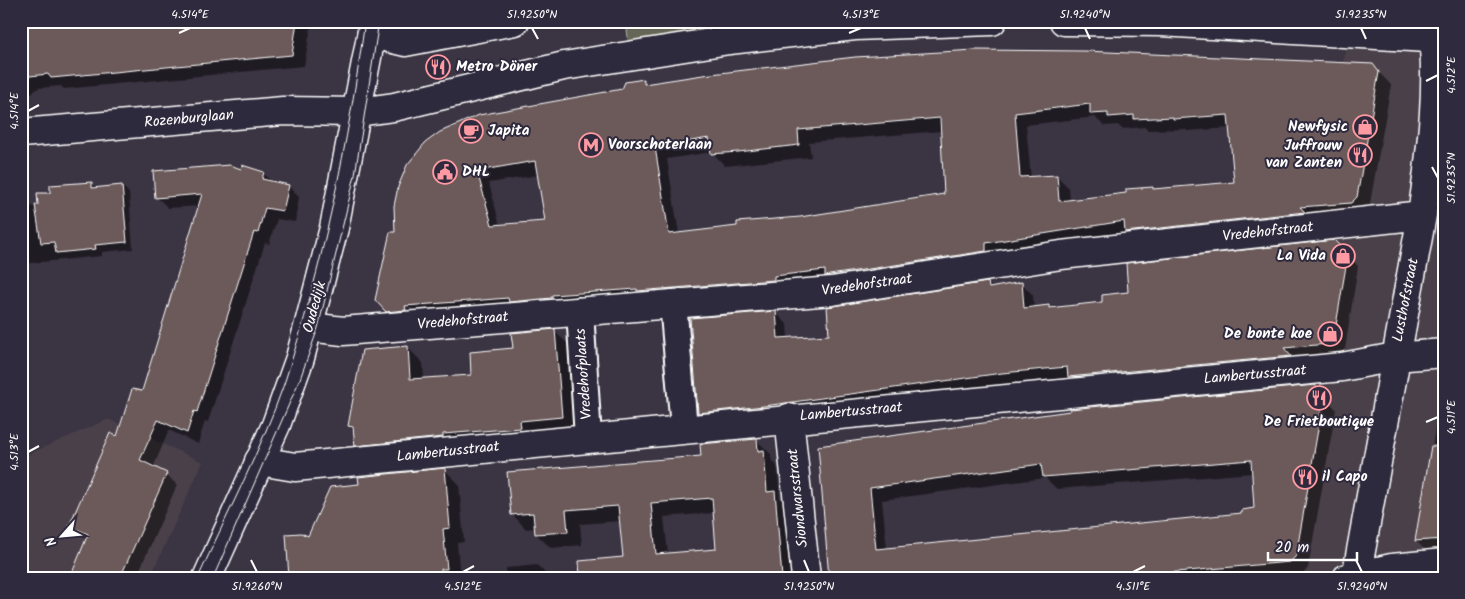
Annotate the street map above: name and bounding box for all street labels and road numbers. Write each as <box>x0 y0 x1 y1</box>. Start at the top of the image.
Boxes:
street label: Rozenburglaan <box>143 103 235 135</box>
street label: Vredehofstraat <box>1221 215 1315 249</box>
street label: Lusthofstraat <box>1386 256 1426 344</box>
street label: Vredehofstraat <box>820 267 914 303</box>
street label: Oudedijk <box>297 278 334 335</box>
street label: Vredehofstraat <box>416 305 510 337</box>
street label: Vredehofplaats <box>569 327 599 420</box>
street label: Lambertusstraat <box>1203 359 1308 391</box>
street label: Lambertusstraat <box>799 396 904 428</box>
street label: Lambertusstraat <box>395 435 501 469</box>
street label: Siondwarsstraat <box>781 447 815 549</box>

